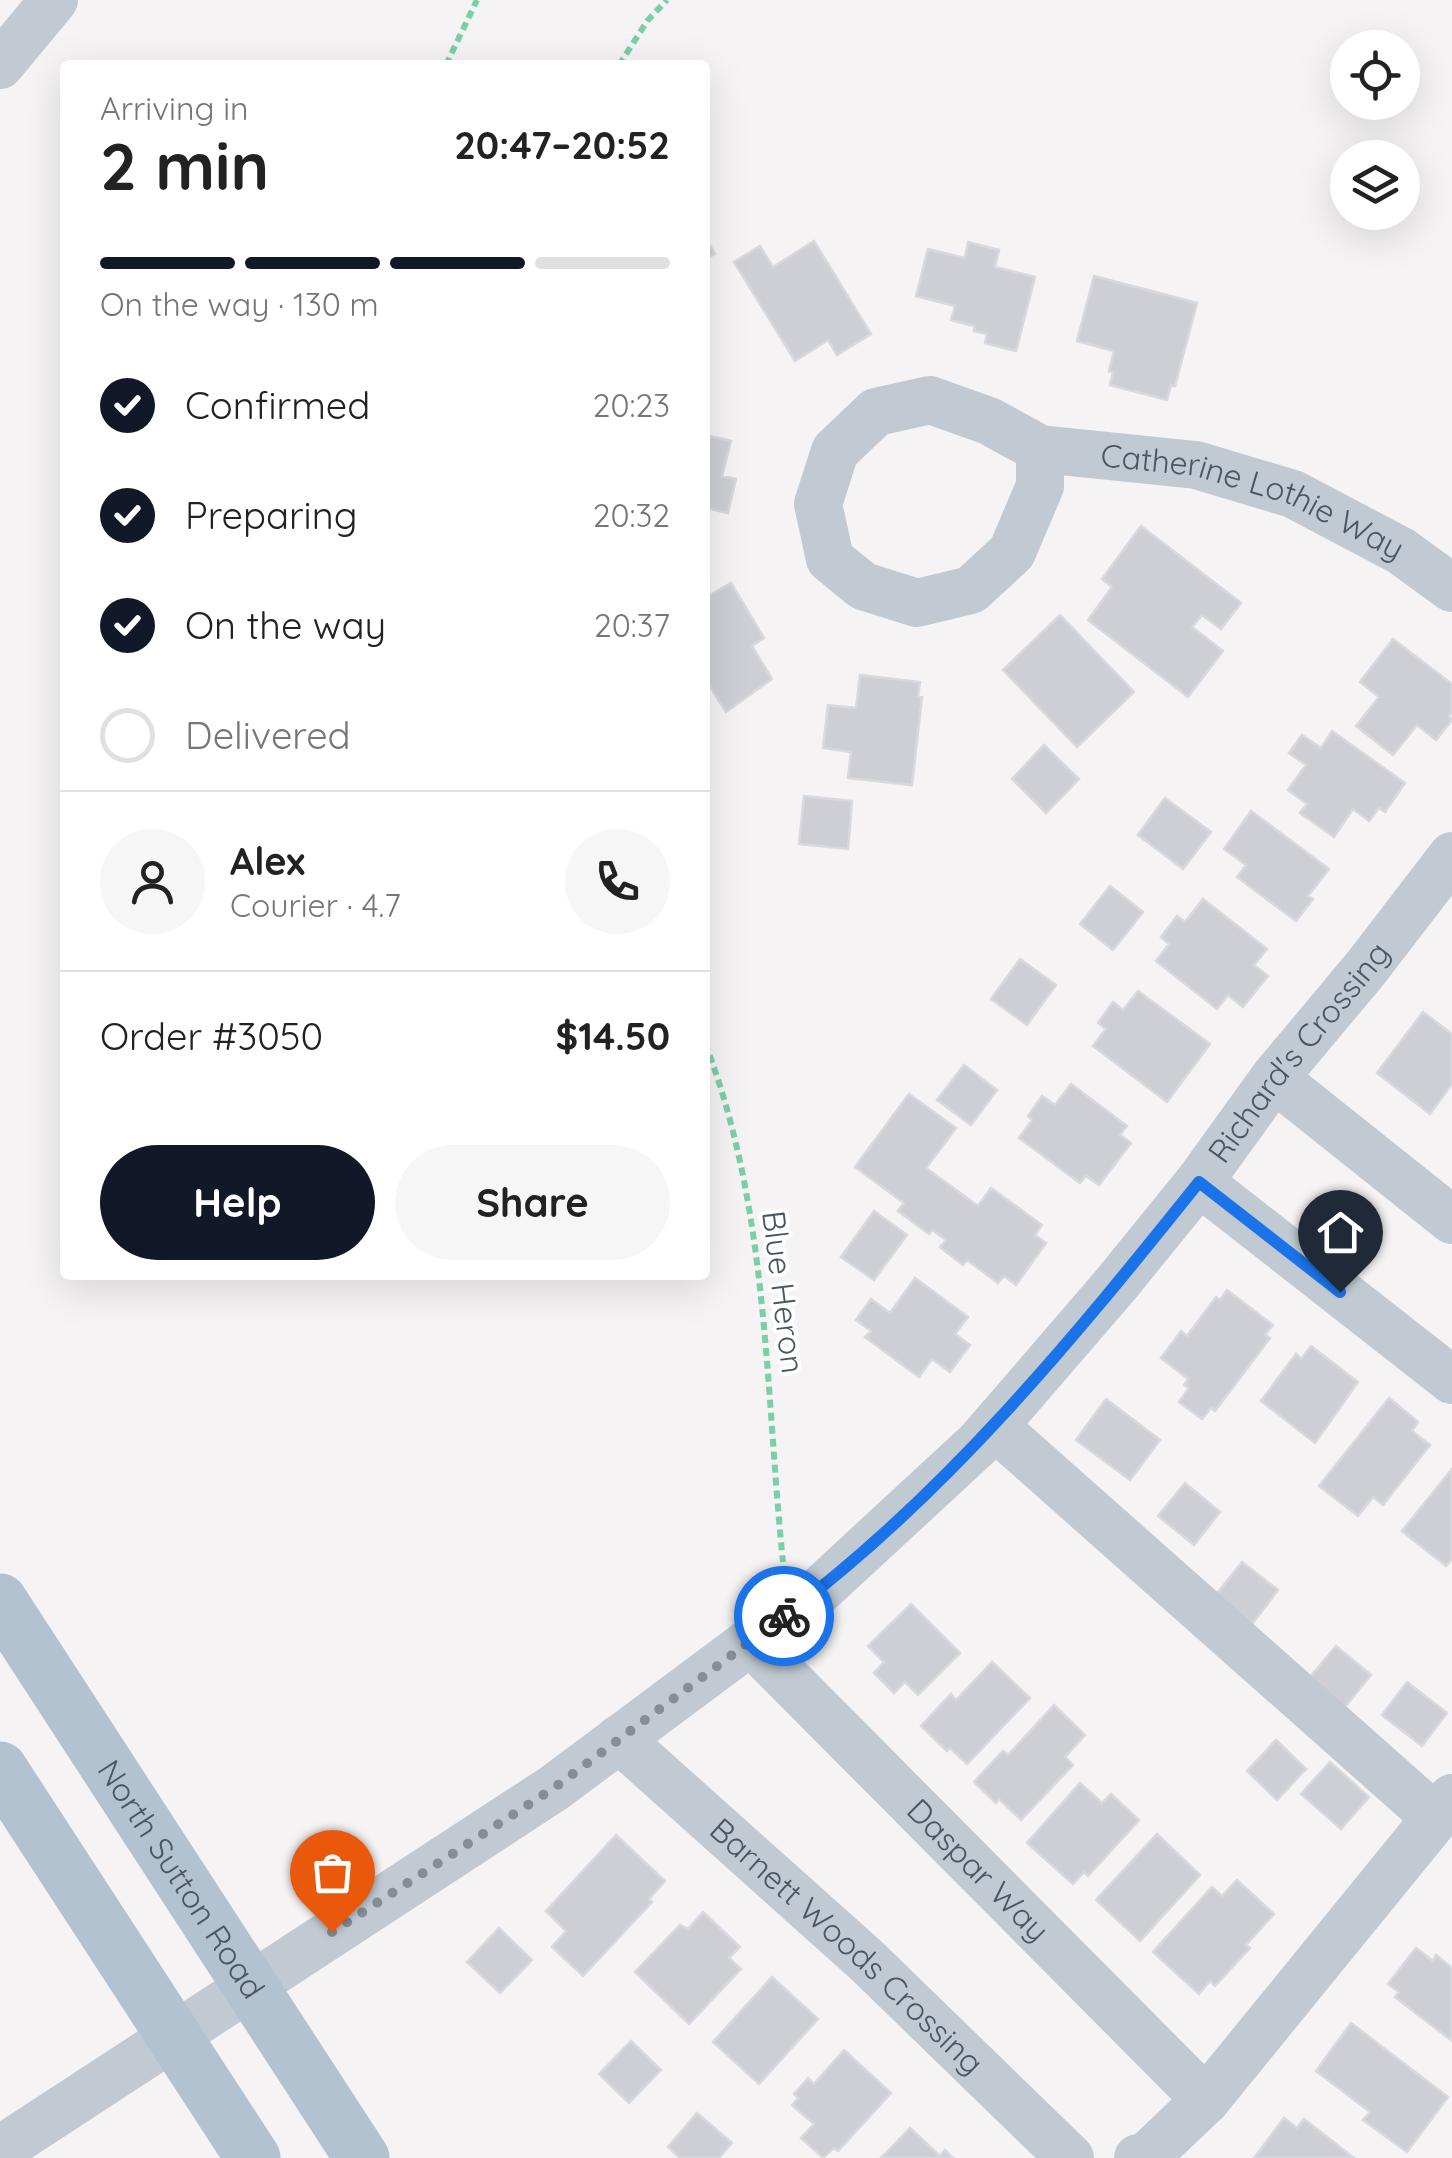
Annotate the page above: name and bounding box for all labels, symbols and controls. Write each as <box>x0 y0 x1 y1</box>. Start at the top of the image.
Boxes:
map controls <box>1330 30 1420 230</box>
button: locate <box>1330 30 1420 120</box>
text: Arriving in <box>100 88 249 128</box>
text: 20:47–20:52 <box>454 121 670 169</box>
text: 2 min <box>100 125 269 206</box>
button: layers <box>1330 140 1420 230</box>
text: On the way · 130 m <box>100 284 379 324</box>
icon: check <box>100 378 155 433</box>
text: Confirmed <box>185 381 370 429</box>
text: 20:23 <box>593 385 670 425</box>
street label: Catherine Lothie Way <box>1099 434 1411 568</box>
icon: check <box>100 488 155 543</box>
text: Preparing <box>185 491 357 539</box>
text: 20:32 <box>593 495 670 535</box>
icon: check <box>100 598 155 653</box>
text: On the way <box>185 601 386 649</box>
text: 20:37 <box>594 605 670 645</box>
text: Delivered <box>185 711 351 759</box>
button: person <box>100 829 205 934</box>
button: phone <box>565 829 670 934</box>
text: Alex <box>230 837 305 885</box>
text: Courier · 4.7 <box>230 885 401 925</box>
street label: Richard's Crossing <box>1199 933 1398 1170</box>
text: Order #3050 <box>100 1012 323 1060</box>
text: $14.50 <box>556 1012 670 1060</box>
button: Help <box>100 1145 375 1260</box>
button: Share <box>395 1145 670 1260</box>
pin <box>1298 1190 1383 1293</box>
icon: home <box>1313 1205 1368 1260</box>
street label: Blue Heron <box>754 1208 814 1375</box>
courier <box>734 1566 834 1666</box>
icon: bike <box>757 1589 812 1644</box>
street label: North Sutton Road <box>90 1752 274 2006</box>
street label: Daspar Way <box>899 1790 1058 1950</box>
street label: Barnett Woods Crossing <box>702 1809 993 2082</box>
pin <box>290 1830 375 1933</box>
icon: bag <box>305 1845 360 1900</box>

